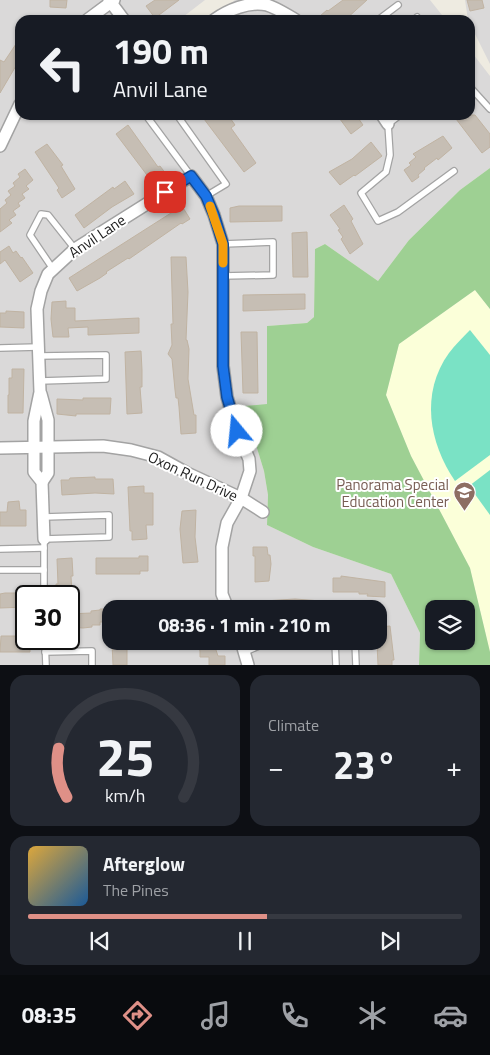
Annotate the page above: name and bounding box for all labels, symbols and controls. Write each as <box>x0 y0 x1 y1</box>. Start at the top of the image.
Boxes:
text: 190 m <box>113 24 209 78</box>
icon: left <box>30 35 95 100</box>
text: Anvil Lane <box>113 72 208 106</box>
pin <box>144 171 186 213</box>
icon: arrive <box>151 178 179 206</box>
street label: Anvil Lane <box>64 208 130 264</box>
position arrow <box>210 404 262 456</box>
street label: Oxon Run Drive <box>144 445 242 507</box>
place label: Panorama Special Education Center <box>336 473 449 513</box>
school or university icon: Panorama Special Education Center <box>453 481 477 512</box>
speed limit sign: 30 <box>15 585 80 650</box>
map controls <box>425 600 475 650</box>
button: layers <box>425 600 475 650</box>
text: 08:36 · 1 min · 210 m <box>158 610 331 639</box>
text: Climate <box>268 713 319 737</box>
text: 25 <box>96 717 154 796</box>
text: 23° <box>333 736 397 794</box>
text: − <box>268 745 284 788</box>
text: + <box>446 745 462 788</box>
text: km/h <box>105 782 145 809</box>
text: Afterglow <box>103 849 185 878</box>
text: The Pines <box>103 878 169 902</box>
icon: previous <box>86 927 114 955</box>
icon: pause <box>231 927 259 955</box>
icon: next <box>376 927 404 955</box>
text: 08:35 <box>22 998 77 1032</box>
icon: directions <box>120 998 155 1033</box>
icon: music <box>198 998 233 1033</box>
icon: phone <box>277 998 312 1033</box>
icon: climate <box>355 998 390 1033</box>
icon: car <box>433 998 468 1033</box>

